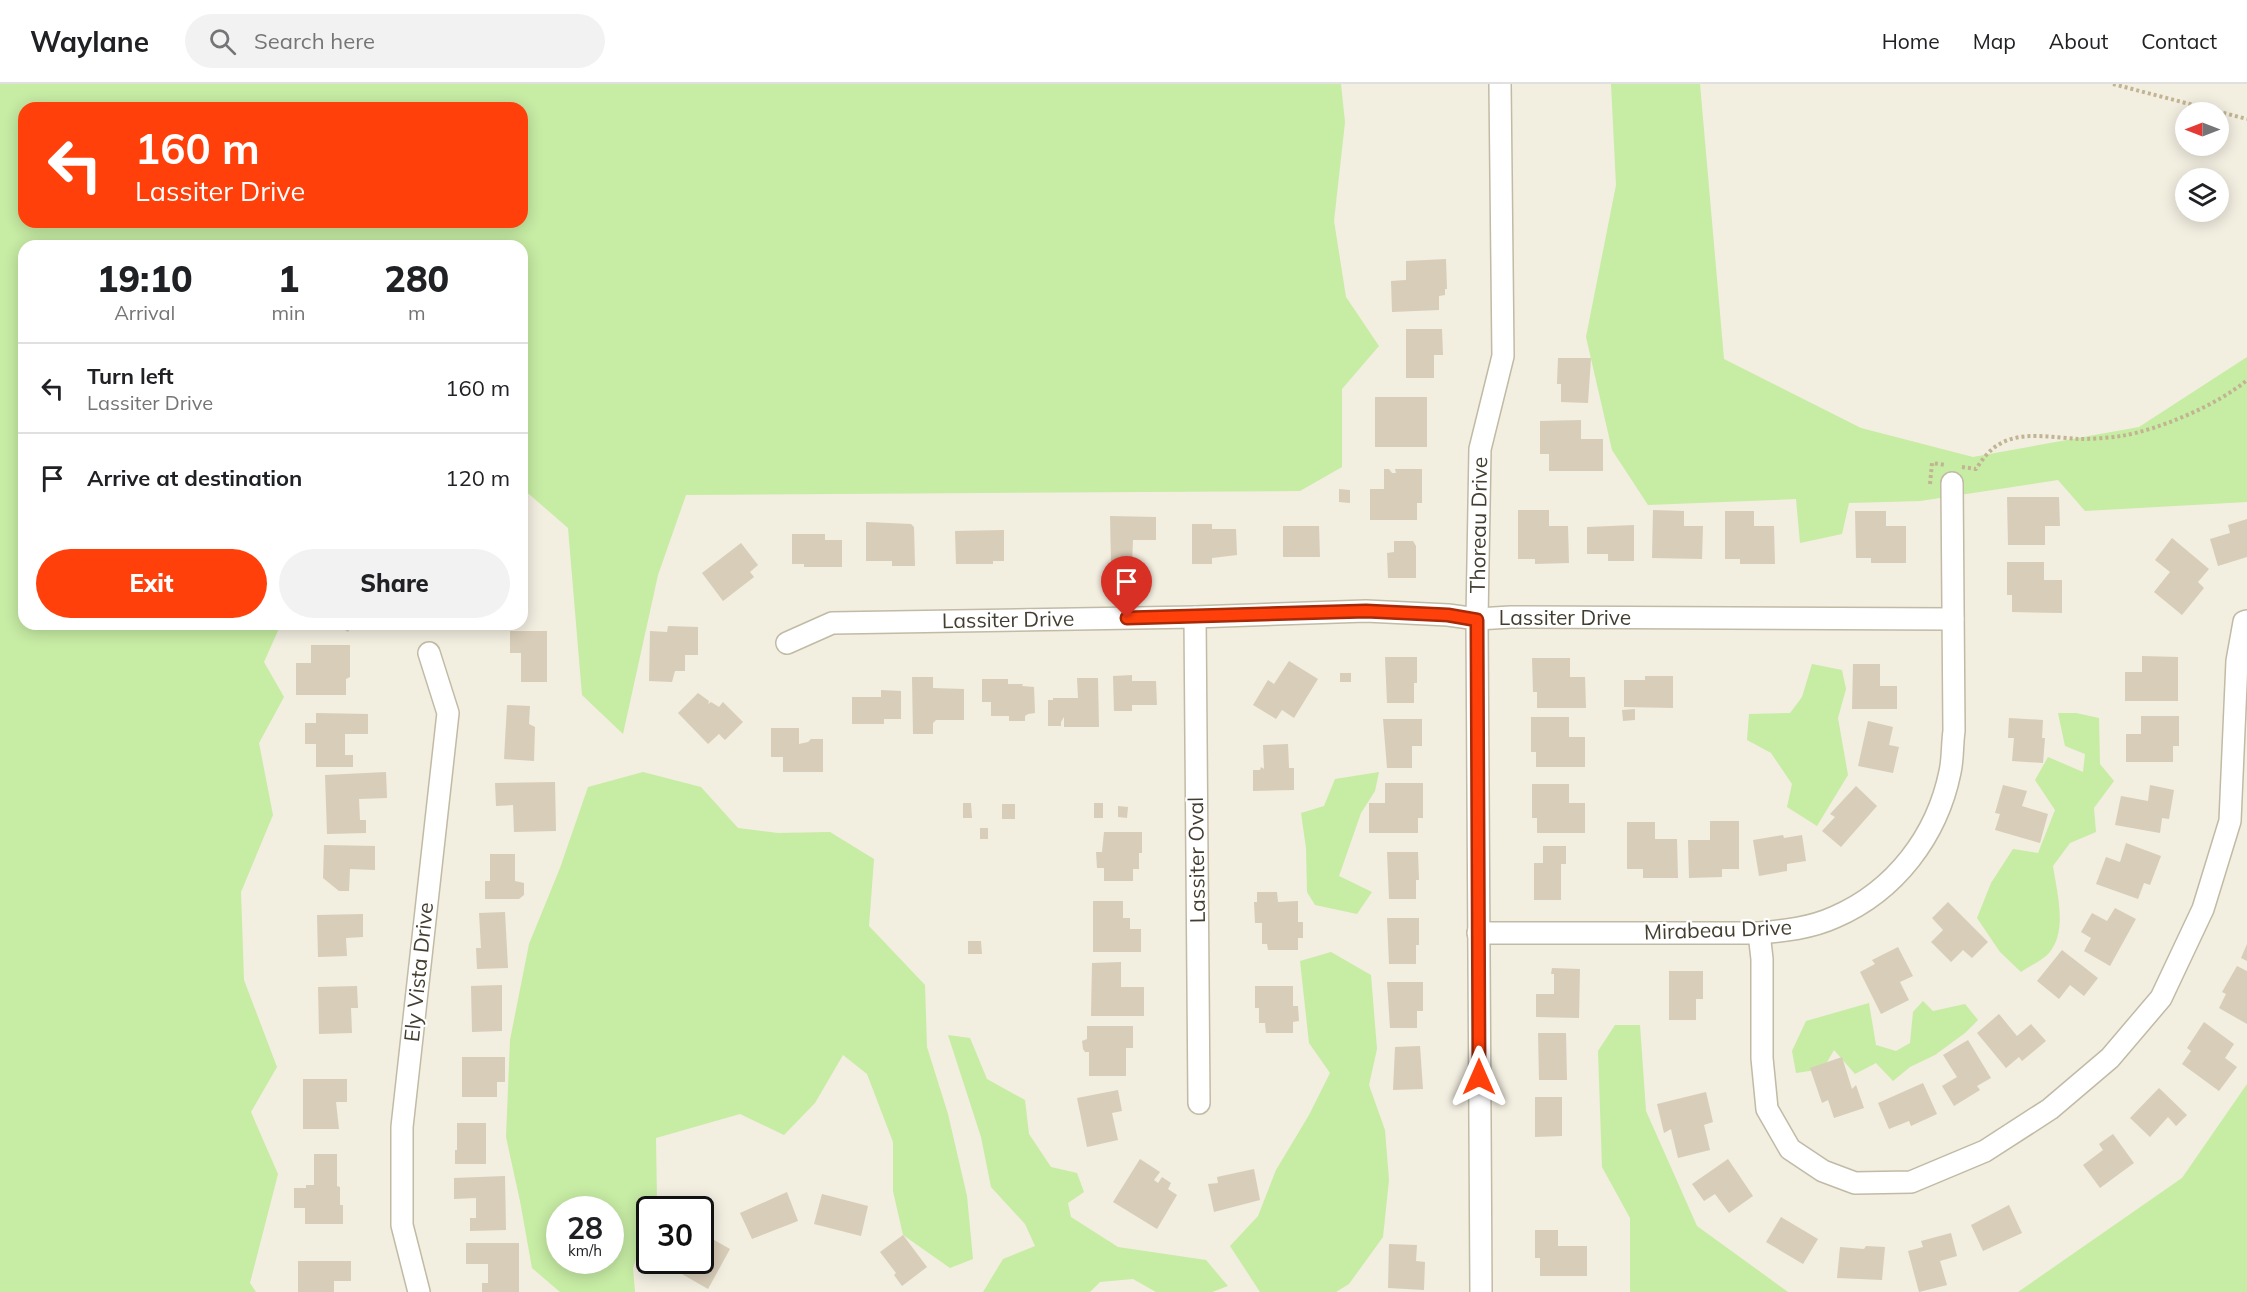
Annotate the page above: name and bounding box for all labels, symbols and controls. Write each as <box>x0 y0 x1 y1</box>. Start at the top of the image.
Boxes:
search box <box>185 14 605 68</box>
text: Waylane <box>30 24 149 59</box>
icon: search <box>206 25 239 58</box>
text: Search here <box>254 27 375 55</box>
text: Home <box>1882 28 1940 54</box>
text: Map <box>1973 28 2016 54</box>
text: About <box>2049 28 2108 54</box>
text: Contact <box>2141 28 2217 54</box>
north arrow <box>2175 102 2229 156</box>
map controls <box>2175 102 2229 222</box>
text: 160 m <box>135 122 260 175</box>
icon: left <box>36 126 114 204</box>
button: layers <box>2175 168 2229 222</box>
text: Lassiter Drive <box>135 174 305 208</box>
text: 19:10 <box>97 256 193 301</box>
text: 1 <box>278 256 299 301</box>
text: 280 <box>384 256 449 301</box>
text: Arrival <box>114 300 175 325</box>
text: min <box>271 300 306 325</box>
text: m <box>408 300 426 325</box>
text: Turn left <box>87 362 174 390</box>
icon: left <box>36 372 69 405</box>
text: 160 m <box>445 374 510 402</box>
text: Lassiter Drive <box>87 390 213 415</box>
street label: Thoreau Drive <box>1464 456 1492 594</box>
icon: arrive <box>36 462 69 495</box>
text: Arrive at destination <box>87 464 302 492</box>
text: 120 m <box>445 464 510 492</box>
button: Exit <box>36 549 267 618</box>
button: Share <box>279 549 510 618</box>
pin <box>1101 556 1152 618</box>
icon: arrive <box>1110 565 1143 598</box>
street label: Lassiter Drive <box>1499 604 1631 630</box>
street label: Lassiter Drive <box>942 605 1074 633</box>
street label: Lassiter Oval <box>1182 797 1210 923</box>
street label: Ely Vista Drive <box>398 901 438 1043</box>
street label: Mirabeau Drive <box>1644 913 1792 945</box>
position arrow <box>1447 1045 1511 1109</box>
speed limit sign: 30 <box>636 1196 714 1274</box>
text: 28 <box>567 1209 603 1247</box>
text: km/h <box>568 1241 602 1260</box>

